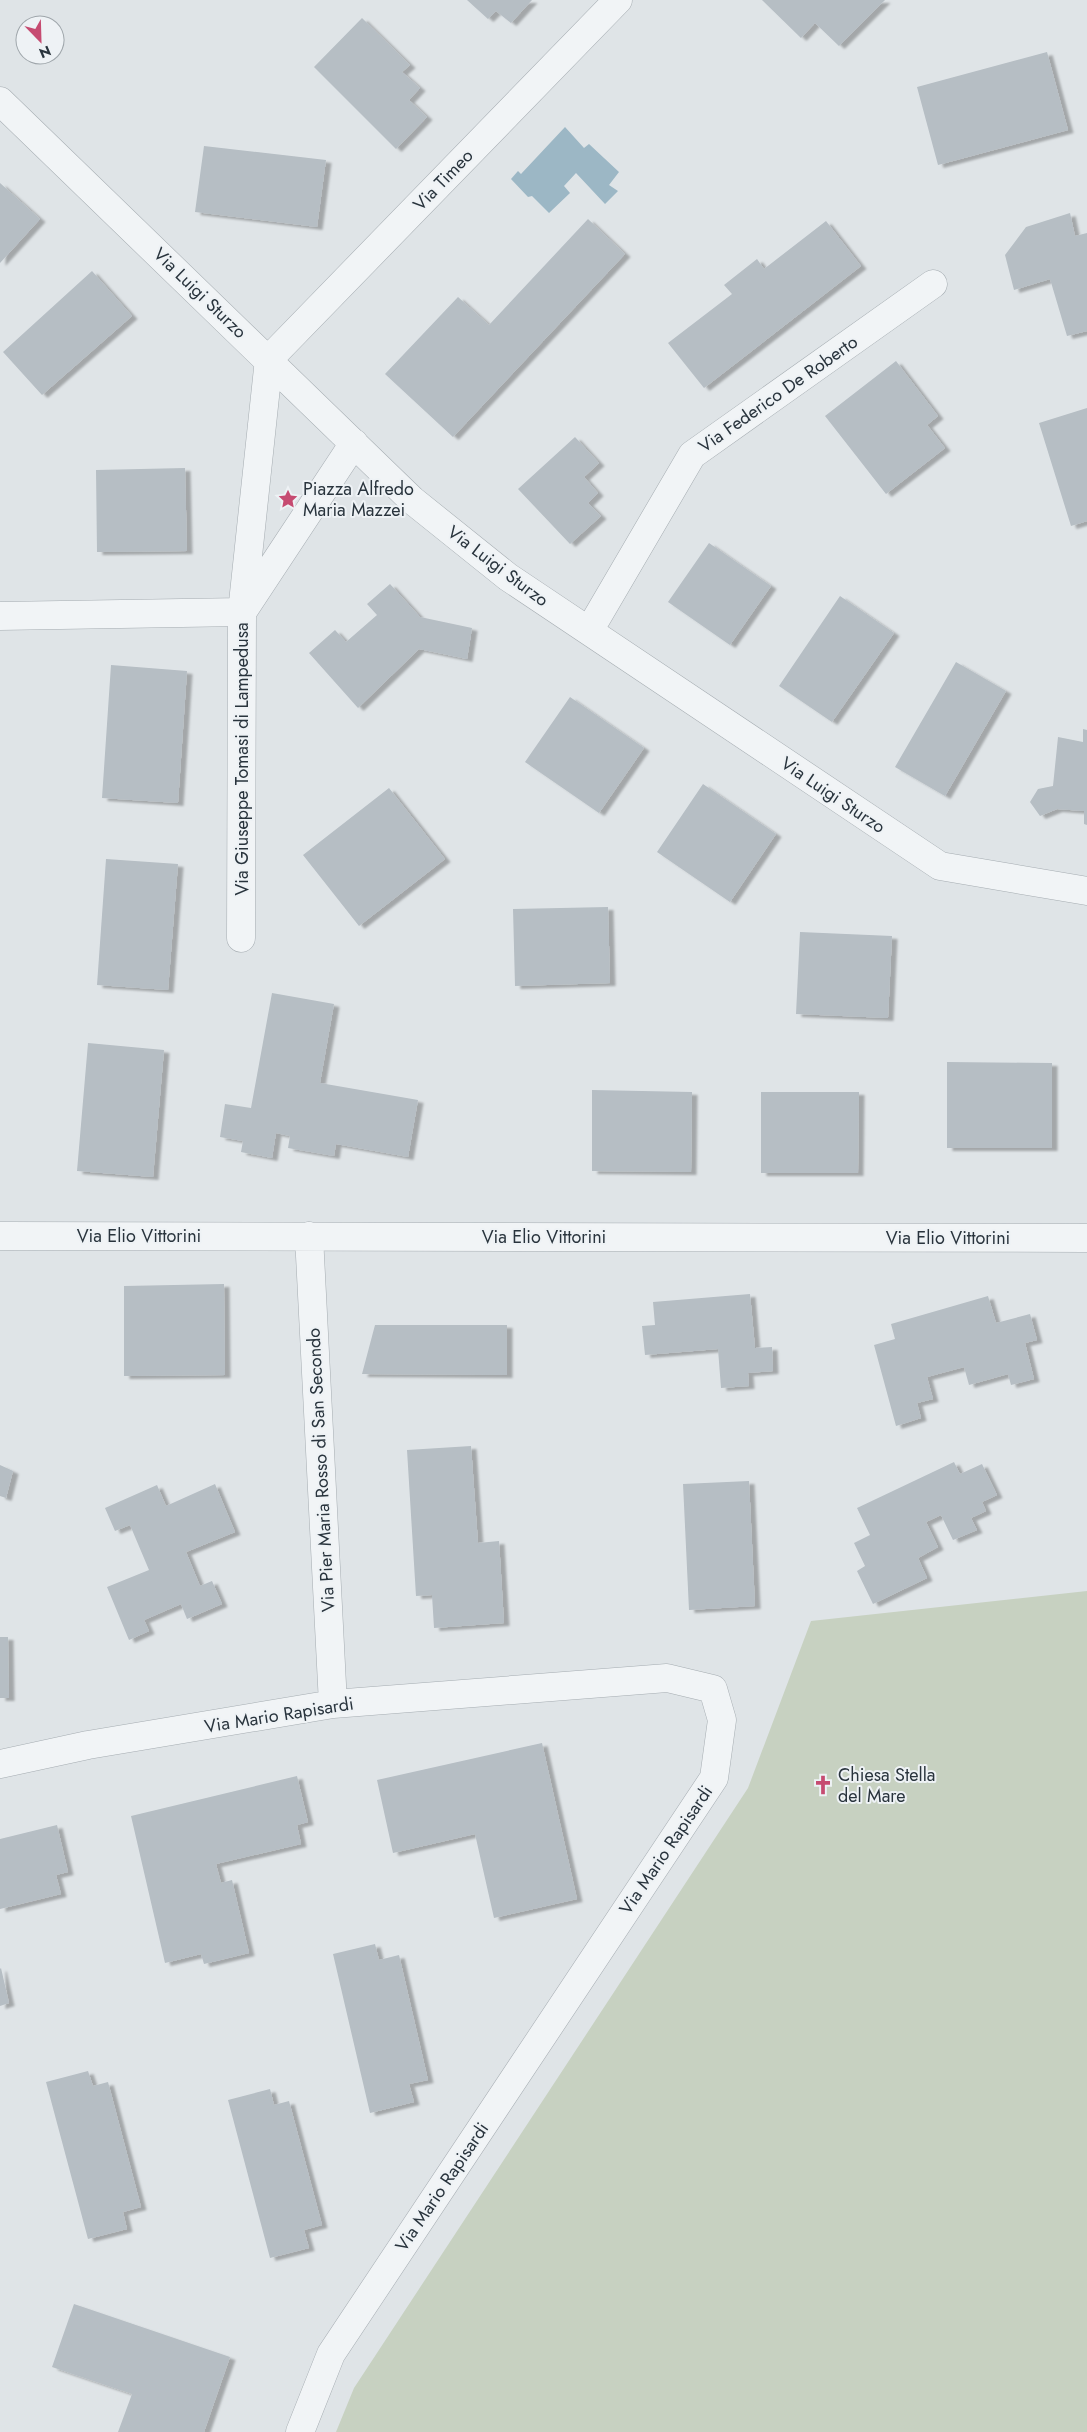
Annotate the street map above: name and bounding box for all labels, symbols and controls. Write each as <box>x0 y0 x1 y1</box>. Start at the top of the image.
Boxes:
north arrow <box>15 15 65 65</box>
text: N <box>36 41 54 63</box>
street label: Via Timeo <box>407 143 479 217</box>
street label: Via Luigi Sturzo <box>147 242 253 345</box>
street label: Via Federico De Roberto <box>693 329 863 459</box>
place label: Piazza Alfredo Maria Mazzei <box>303 476 414 523</box>
place icon: Piazza Alfredo Maria Mazzei <box>277 488 299 510</box>
street label: Via Luigi Sturzo <box>442 519 554 613</box>
street label: Via Giuseppe Tomasi di Lampedusa <box>229 622 255 896</box>
street label: Via Luigi Sturzo <box>776 750 891 840</box>
street label: Via Elio Vittorini <box>77 1223 201 1249</box>
street label: Via Elio Vittorini <box>482 1224 606 1250</box>
street label: Via Elio Vittorini <box>886 1225 1010 1251</box>
street label: Via Pier Maria Rosso di San Secondo <box>301 1327 341 1613</box>
street label: Via Mario Rapisardi <box>203 1690 355 1740</box>
place label: Chiesa Stella del Mare <box>838 1762 935 1809</box>
church icon: Chiesa Stella del Mare <box>812 1774 834 1796</box>
street label: Via Mario Rapisardi <box>613 1780 719 1920</box>
street label: Via Mario Rapisardi <box>389 2117 495 2257</box>

